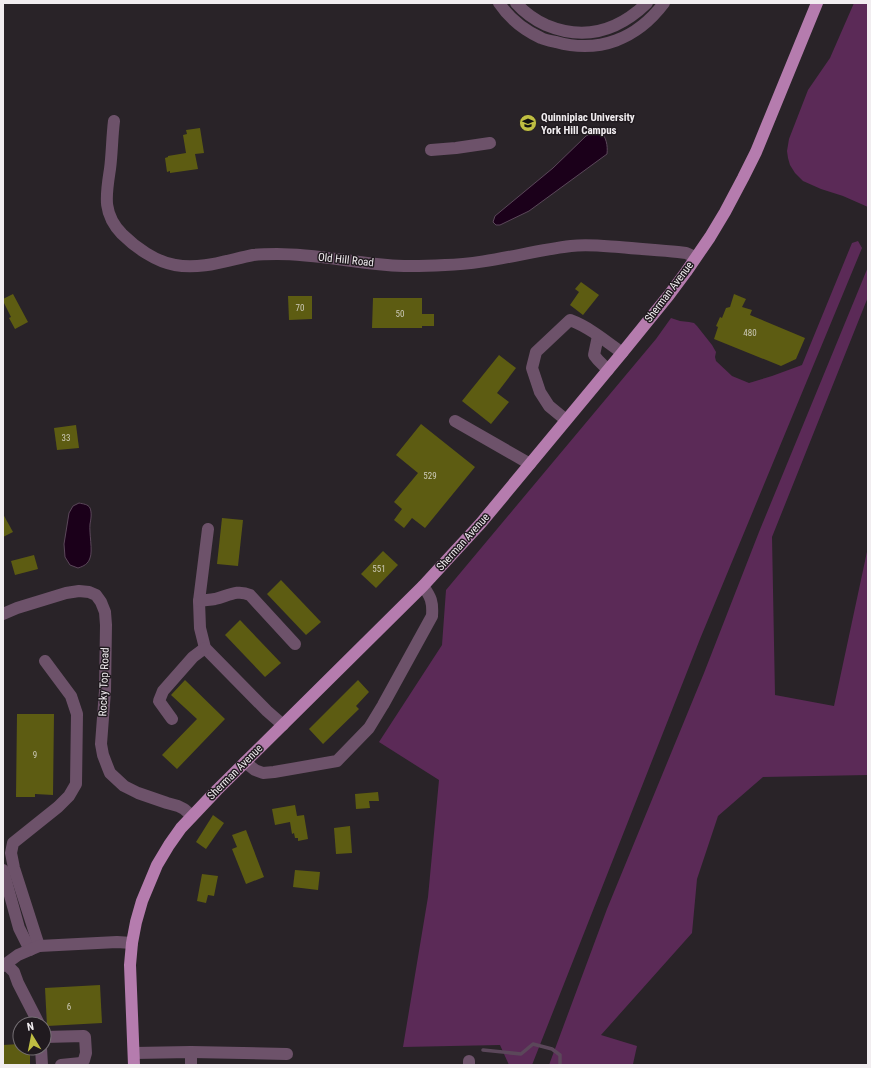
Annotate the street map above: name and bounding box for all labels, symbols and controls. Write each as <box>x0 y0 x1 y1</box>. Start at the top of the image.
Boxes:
place label: Quinnipiac University York Hill Campus <box>541 111 635 137</box>
school or university icon: Quinnipiac University York Hill Campus <box>518 113 538 133</box>
street label: Old Hill Road <box>317 251 375 269</box>
street label: Sherman Avenue <box>642 259 696 325</box>
house number: 70 <box>296 303 304 313</box>
house number: 50 <box>396 309 404 319</box>
house number: 480 <box>743 328 757 338</box>
house number: 33 <box>62 433 70 443</box>
house number: 529 <box>423 471 437 481</box>
street label: Sherman Avenue <box>434 511 492 573</box>
house number: 551 <box>372 564 386 574</box>
street label: Rocky Top Road <box>96 647 112 717</box>
street label: Sherman Avenue <box>205 742 265 802</box>
house number: 9 <box>33 750 37 760</box>
house number: 6 <box>67 1002 71 1012</box>
north arrow <box>12 1016 52 1056</box>
text: N <box>26 1020 35 1034</box>

